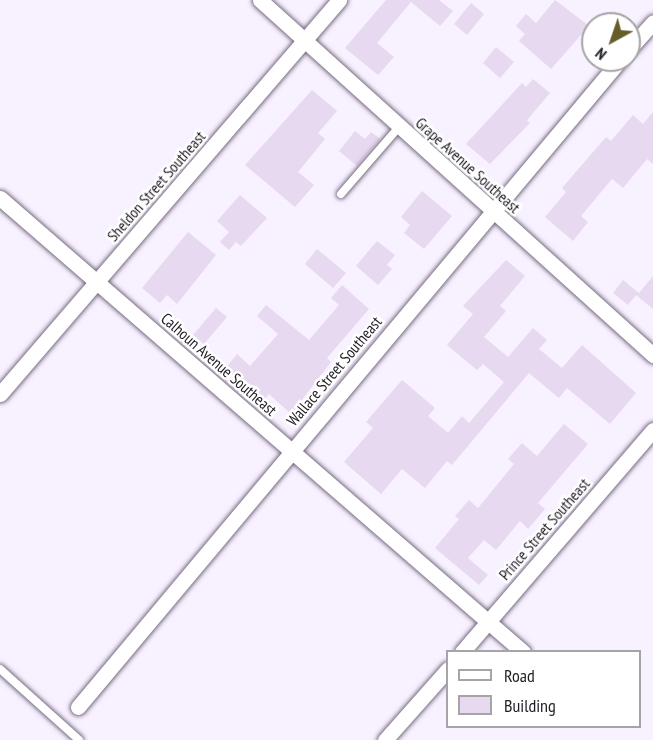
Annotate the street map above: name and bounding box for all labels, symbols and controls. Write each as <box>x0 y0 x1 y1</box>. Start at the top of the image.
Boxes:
north arrow <box>581 12 641 72</box>
text: N <box>591 44 610 65</box>
street label: Grape Avenue Southeast <box>412 113 524 217</box>
street label: Sheldon Street Southeast <box>103 127 209 245</box>
street label: Calhoun Avenue Southeast <box>157 308 281 420</box>
street label: Wallace Street Southeast <box>282 312 386 430</box>
street label: Prince Street Southeast <box>495 474 593 584</box>
legend <box>446 650 641 728</box>
text: Road <box>504 664 535 687</box>
text: Building <box>504 694 556 717</box>

